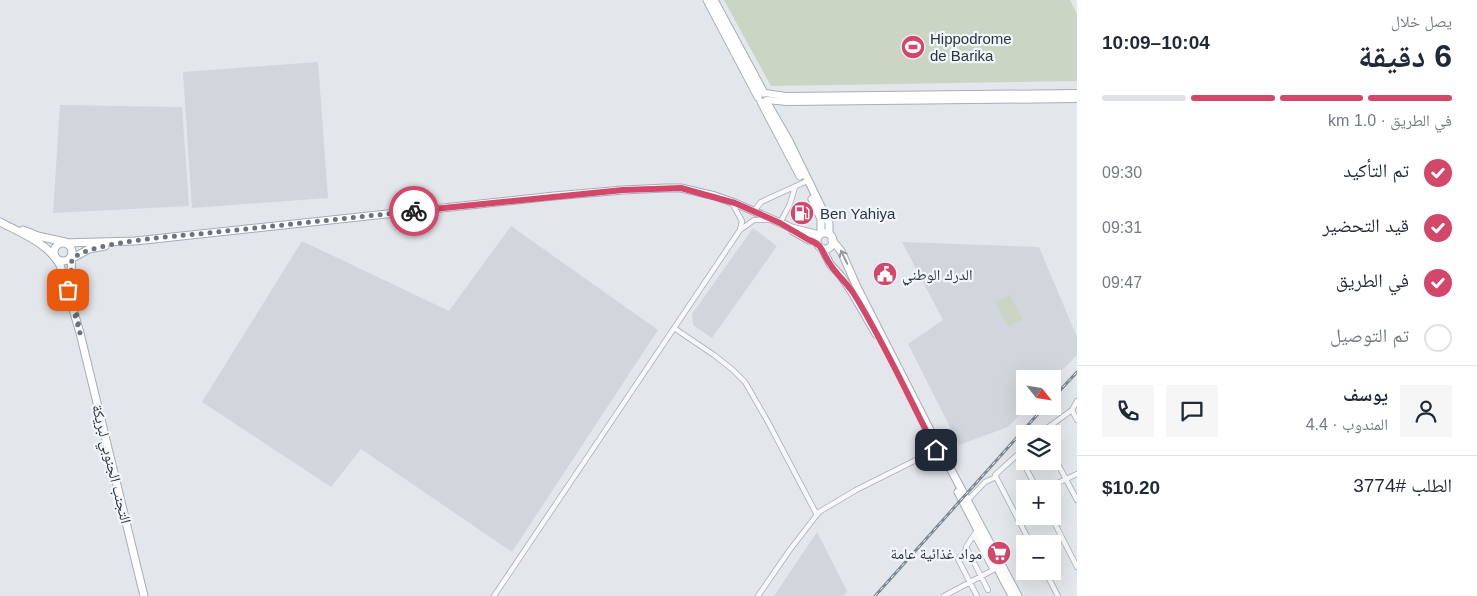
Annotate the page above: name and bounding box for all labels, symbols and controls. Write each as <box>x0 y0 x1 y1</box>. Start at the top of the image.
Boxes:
text: يصل خلال <box>1391 13 1452 30</box>
place label: Hippodrome de Barika <box>930 30 1012 64</box>
text: 10:04–10:09 <box>1102 32 1210 53</box>
sports icon: Hippodrome de Barika <box>900 34 926 60</box>
text: 6 دقيقة <box>1358 38 1452 74</box>
text: في الطريق · 1.0 km <box>1328 112 1452 129</box>
icon: check <box>1424 159 1452 187</box>
text: تم التأكيد <box>1343 160 1409 181</box>
text: 09:30 <box>1102 164 1142 181</box>
courier <box>389 186 439 236</box>
icon: bike <box>400 197 428 225</box>
fuel station icon: Ben Yahiya <box>789 200 815 226</box>
place label: Ben Yahiya <box>820 205 896 222</box>
icon: check <box>1424 214 1452 242</box>
text: قيد التحضير <box>1323 215 1409 236</box>
text: 09:31 <box>1102 219 1142 236</box>
one-way arrow <box>838 250 848 265</box>
public building icon: الدرك الوطني <box>872 261 898 287</box>
place label: الدرك الوطني <box>902 266 973 286</box>
pin <box>47 269 89 311</box>
icon: check <box>1424 269 1452 297</box>
text: في الطريق <box>1336 270 1409 291</box>
text: 09:47 <box>1102 274 1142 291</box>
icon: bag <box>54 276 82 304</box>
text: تم التوصيل <box>1330 325 1409 346</box>
north arrow <box>1016 370 1061 415</box>
map controls <box>1016 370 1061 580</box>
text: يوسف <box>1343 384 1388 405</box>
button: phone <box>1102 385 1154 437</box>
button: chat <box>1166 385 1218 437</box>
button: person <box>1400 385 1452 437</box>
street label: التجنب الجنوبي لبريكة <box>85 403 135 526</box>
text: المندوب · 4.4 <box>1306 416 1388 433</box>
button: layers <box>1016 425 1061 470</box>
pin <box>915 429 957 471</box>
icon: home <box>922 436 950 464</box>
text: الطلب #3774 <box>1353 475 1452 496</box>
text: $10.20 <box>1102 477 1160 498</box>
button: + <box>1016 480 1061 525</box>
button: − <box>1016 535 1061 580</box>
supermarket icon: مواد غذائية عامة <box>986 540 1012 566</box>
place label: مواد غذائية عامة <box>890 545 982 563</box>

